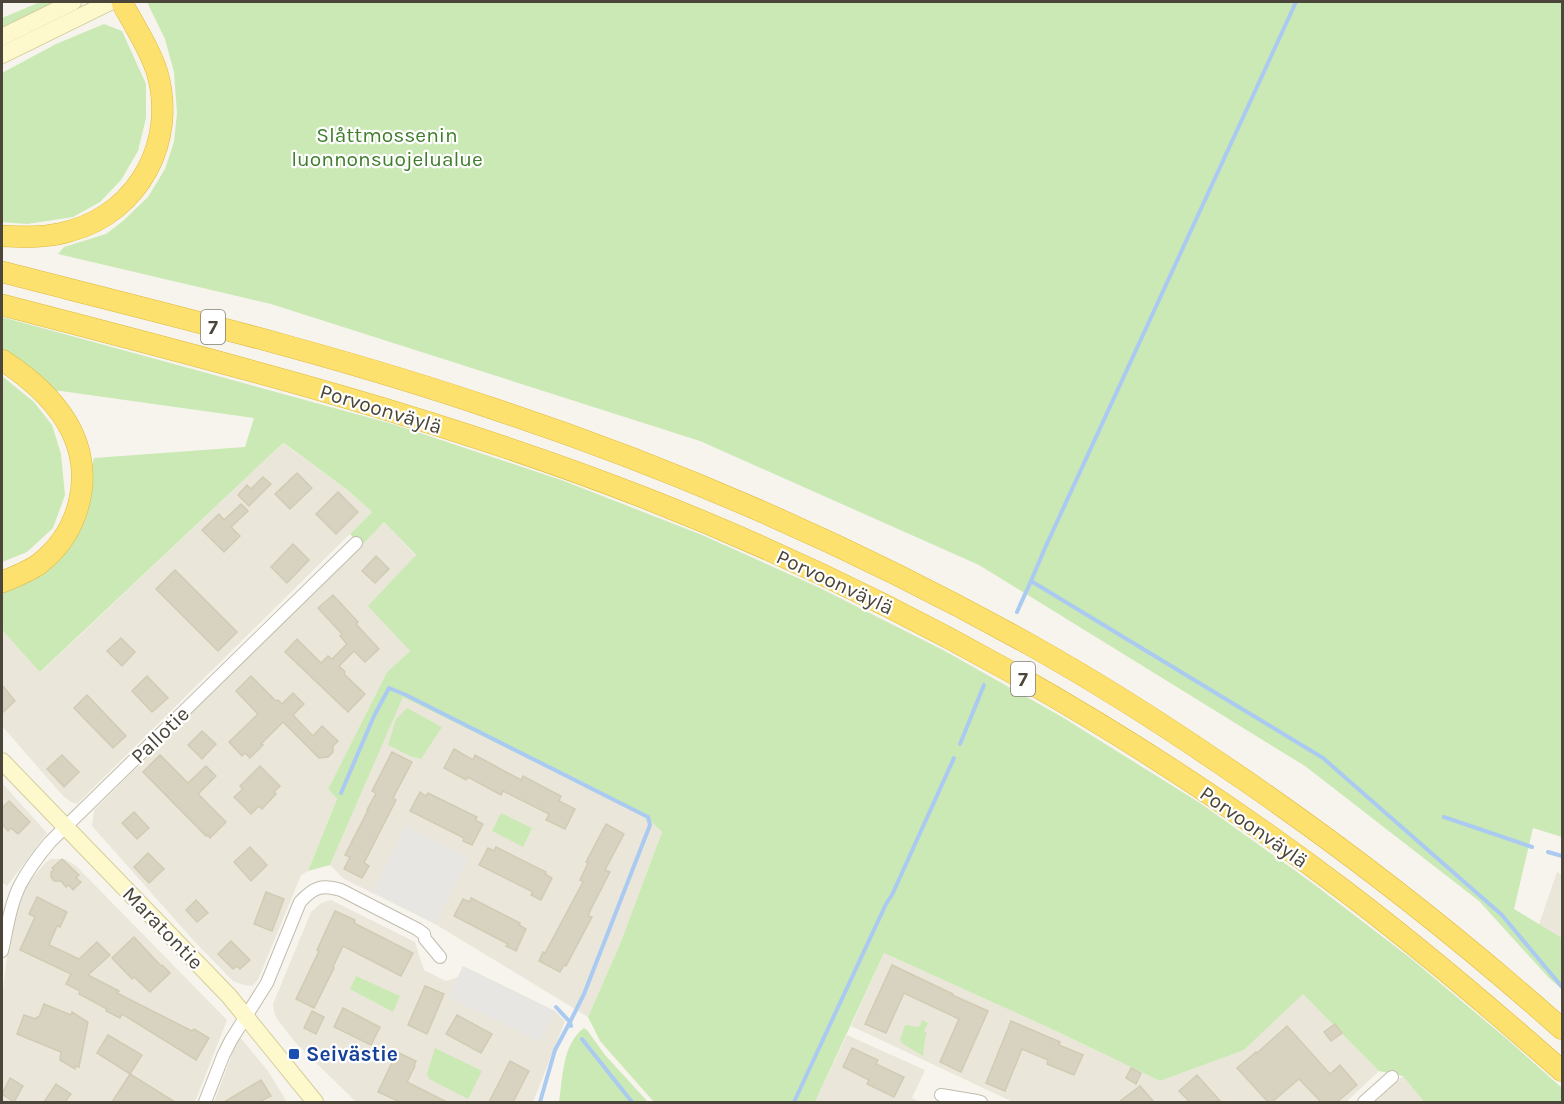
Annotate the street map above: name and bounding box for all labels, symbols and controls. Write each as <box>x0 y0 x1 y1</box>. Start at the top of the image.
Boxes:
park label: Slåttmossenin luonnonsuojelualue <box>291 123 483 171</box>
road number: 7 <box>201 310 225 344</box>
street label: Porvoonväylä <box>317 379 445 439</box>
street label: Porvoonväylä <box>773 544 897 620</box>
road number: 7 <box>1011 662 1035 696</box>
street label: Pallotie <box>126 702 194 768</box>
street label: Porvoonväylä <box>1195 781 1313 873</box>
street label: Maratontie <box>118 882 208 974</box>
place label: Seivästie <box>306 1042 398 1066</box>
marker: Seivästie <box>287 1047 301 1061</box>

